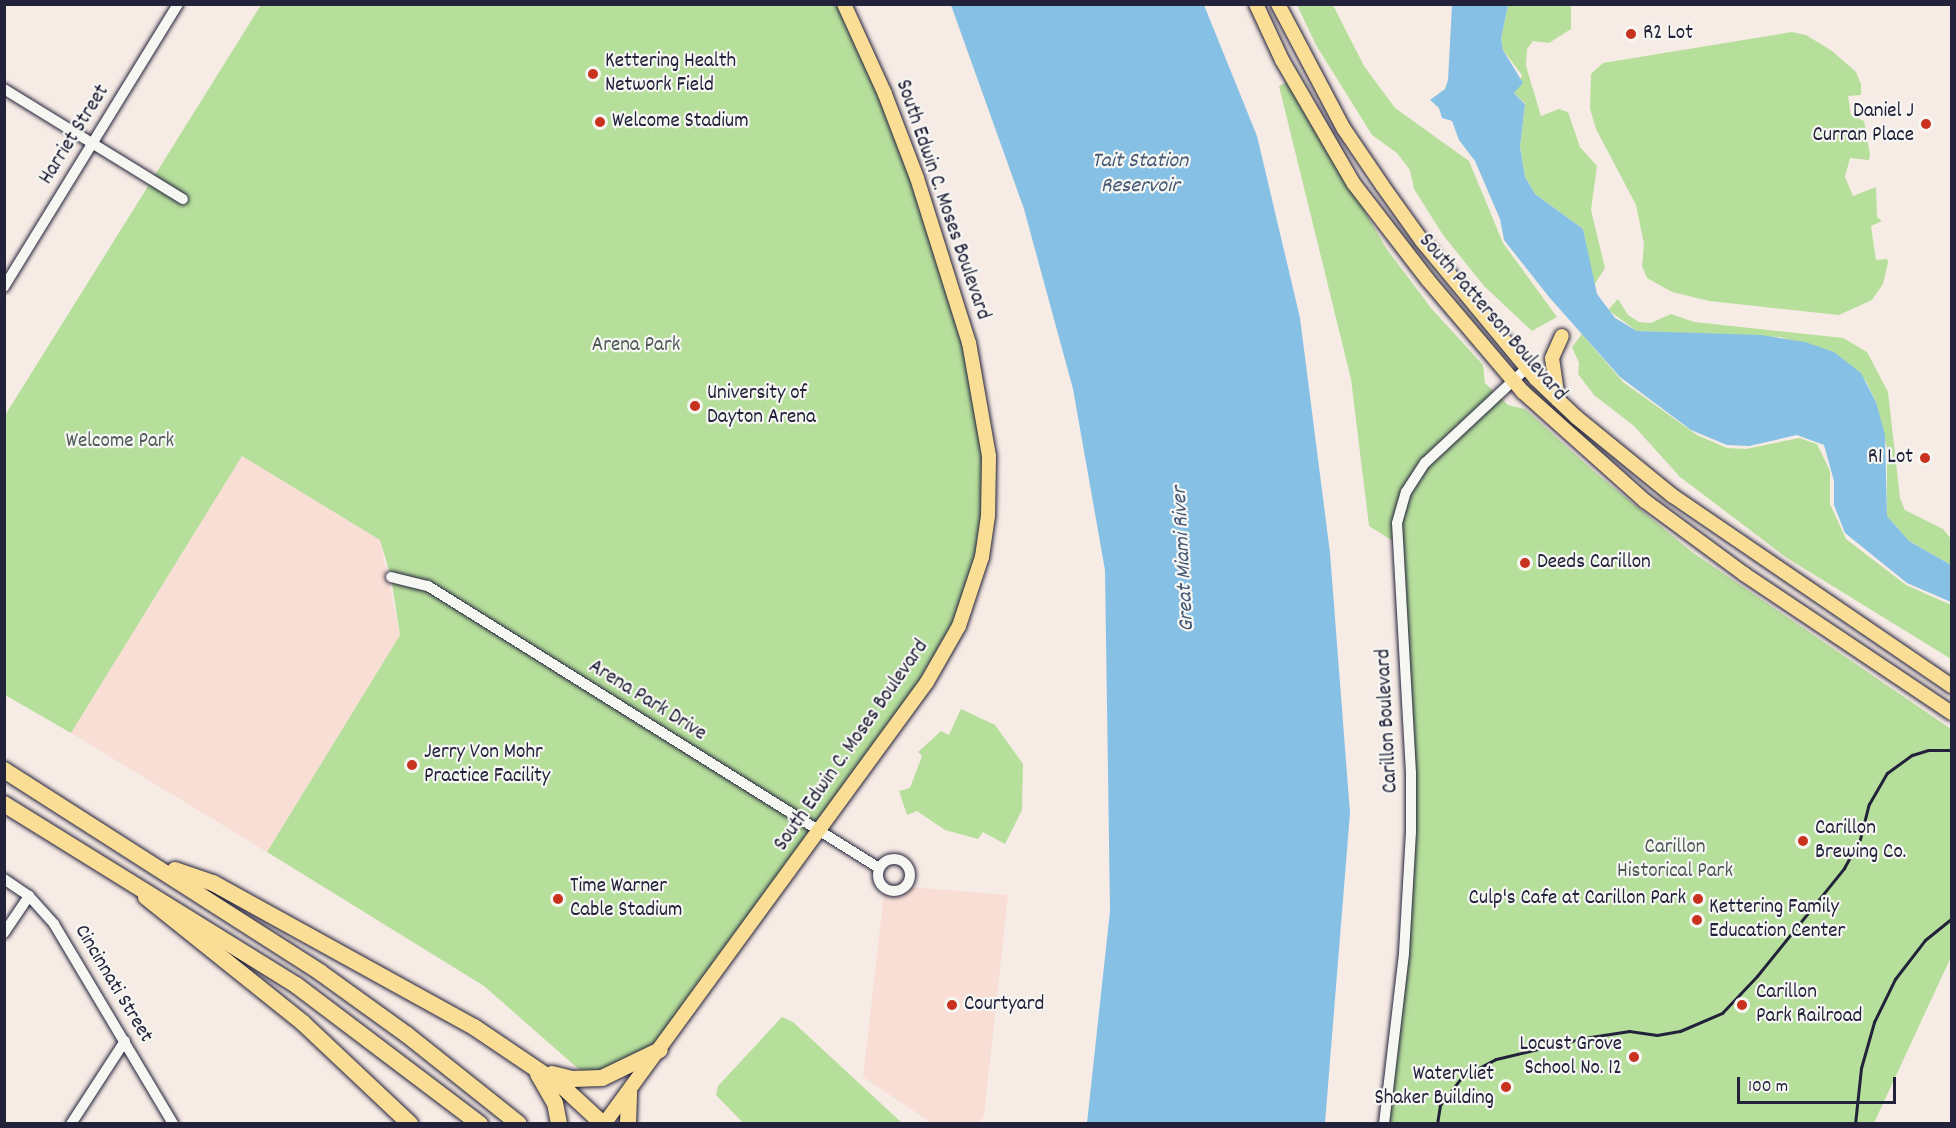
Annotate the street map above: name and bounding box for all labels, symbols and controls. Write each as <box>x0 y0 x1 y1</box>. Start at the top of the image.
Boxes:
place label: R2 Lot <box>1643 21 1693 47</box>
marker: R2 Lot <box>1624 27 1638 41</box>
place label: Kettering Health Network Field <box>605 49 736 99</box>
marker: Kettering Health Network Field <box>586 67 600 81</box>
street label: South Edwin C. Moses Boulevard <box>889 77 995 323</box>
street label: Harriet Street <box>34 80 116 190</box>
place label: Daniel J Curran Place <box>1813 99 1914 149</box>
place label: Welcome Stadium <box>612 109 749 135</box>
marker: Welcome Stadium <box>593 115 607 129</box>
marker: Daniel J Curran Place <box>1919 117 1933 131</box>
water label: Tait Station Reservoir <box>1092 148 1188 200</box>
street label: South Patterson Boulevard <box>1413 229 1571 407</box>
park label: Arena Park <box>592 333 680 359</box>
place label: University of Dayton Arena <box>707 381 816 431</box>
marker: University of Dayton Arena <box>688 399 702 413</box>
park label: Welcome Park <box>66 429 174 455</box>
place label: R1 Lot <box>1868 445 1913 471</box>
marker: R1 Lot <box>1918 451 1932 465</box>
water label: Great Miami River <box>1167 486 1201 632</box>
place label: Deeds Carillon <box>1537 550 1651 576</box>
marker: Deeds Carillon <box>1518 556 1532 570</box>
street label: South Edwin C. Moses Boulevard <box>769 636 935 856</box>
street label: Carillon Boulevard <box>1372 648 1404 794</box>
street label: Arena Park Drive <box>584 655 710 747</box>
place label: Jerry Von Mohr Practice Facility <box>424 740 550 790</box>
marker: Jerry Von Mohr Practice Facility <box>405 758 419 772</box>
place label: Carillon Brewing Co. <box>1815 816 1906 866</box>
marker: Carillon Brewing Co. <box>1796 834 1810 848</box>
park label: Carillon Historical Park <box>1617 835 1733 885</box>
place label: Time Warner Cable Stadium <box>570 874 682 924</box>
place label: Culp's Cafe at Carillon Park <box>1469 886 1686 912</box>
marker: Time Warner Cable Stadium <box>551 892 565 906</box>
marker: Culp's Cafe at Carillon Park <box>1691 892 1705 906</box>
place label: Kettering Family Education Center <box>1709 895 1845 945</box>
marker: Kettering Family Education Center <box>1690 913 1704 927</box>
street label: Cincinnati Street <box>68 921 158 1047</box>
place label: Carillon Park Railroad <box>1756 980 1862 1030</box>
place label: Courtyard <box>964 992 1044 1018</box>
marker: Carillon Park Railroad <box>1733 996 1751 1014</box>
marker: Courtyard <box>945 998 959 1012</box>
place label: Locust Grove School No. 12 <box>1519 1032 1622 1082</box>
marker: Locust Grove School No. 12 <box>1627 1050 1641 1064</box>
place label: Watervliet Shaker Building <box>1374 1062 1494 1112</box>
scale bar <box>1740 1065 1899 1103</box>
text: 100 m <box>1748 1075 1788 1100</box>
marker: Watervliet Shaker Building <box>1499 1080 1513 1094</box>

